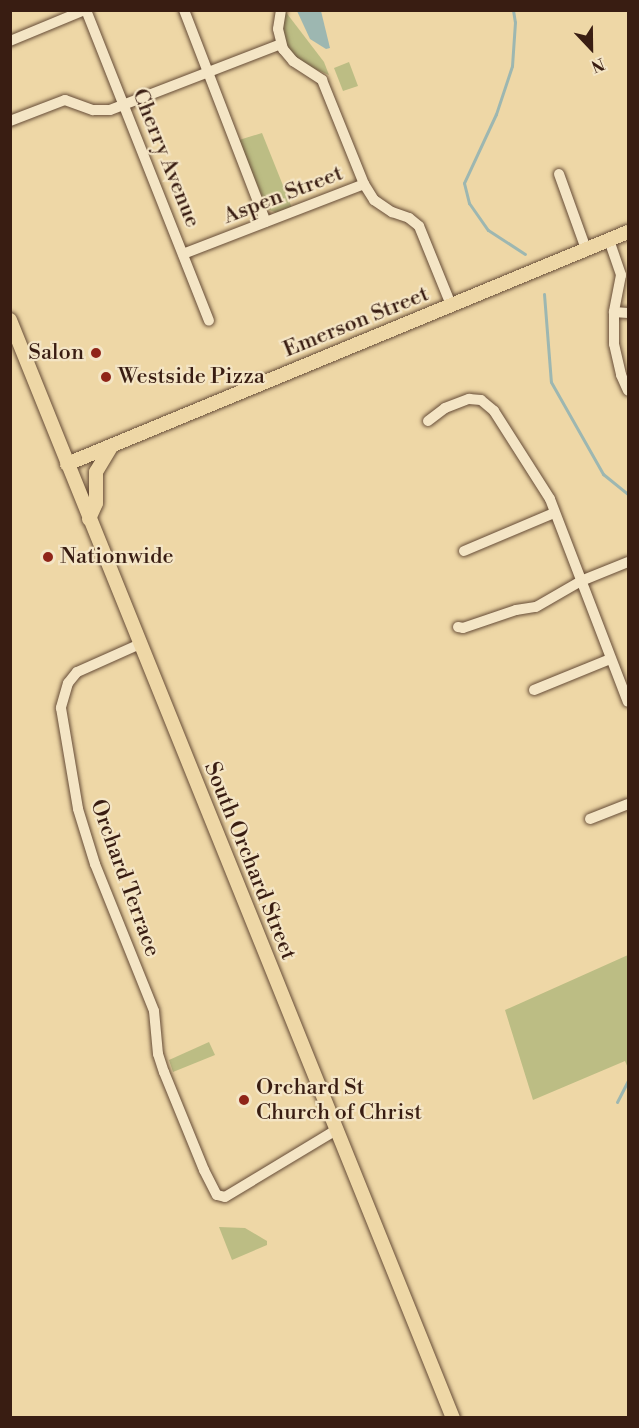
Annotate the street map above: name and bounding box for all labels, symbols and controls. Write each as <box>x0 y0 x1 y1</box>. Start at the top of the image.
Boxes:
north arrow <box>561 18 621 78</box>
text: N <box>588 53 607 76</box>
street label: Cherry Avenue <box>126 85 206 231</box>
street label: Aspen Street <box>219 160 347 230</box>
street label: Emerson Street <box>279 281 433 363</box>
place label: Salon <box>28 340 84 366</box>
marker: Salon <box>89 346 103 360</box>
place label: Westside Pizza <box>118 364 265 390</box>
marker: Westside Pizza <box>99 370 113 384</box>
place label: Nationwide <box>60 544 174 570</box>
marker: Nationwide <box>41 550 55 564</box>
street label: South Orchard Street <box>198 758 302 964</box>
street label: Orchard Terrace <box>84 796 166 960</box>
place label: Orchard St Church of Christ <box>256 1074 422 1126</box>
marker: Orchard St Church of Christ <box>237 1093 251 1107</box>

